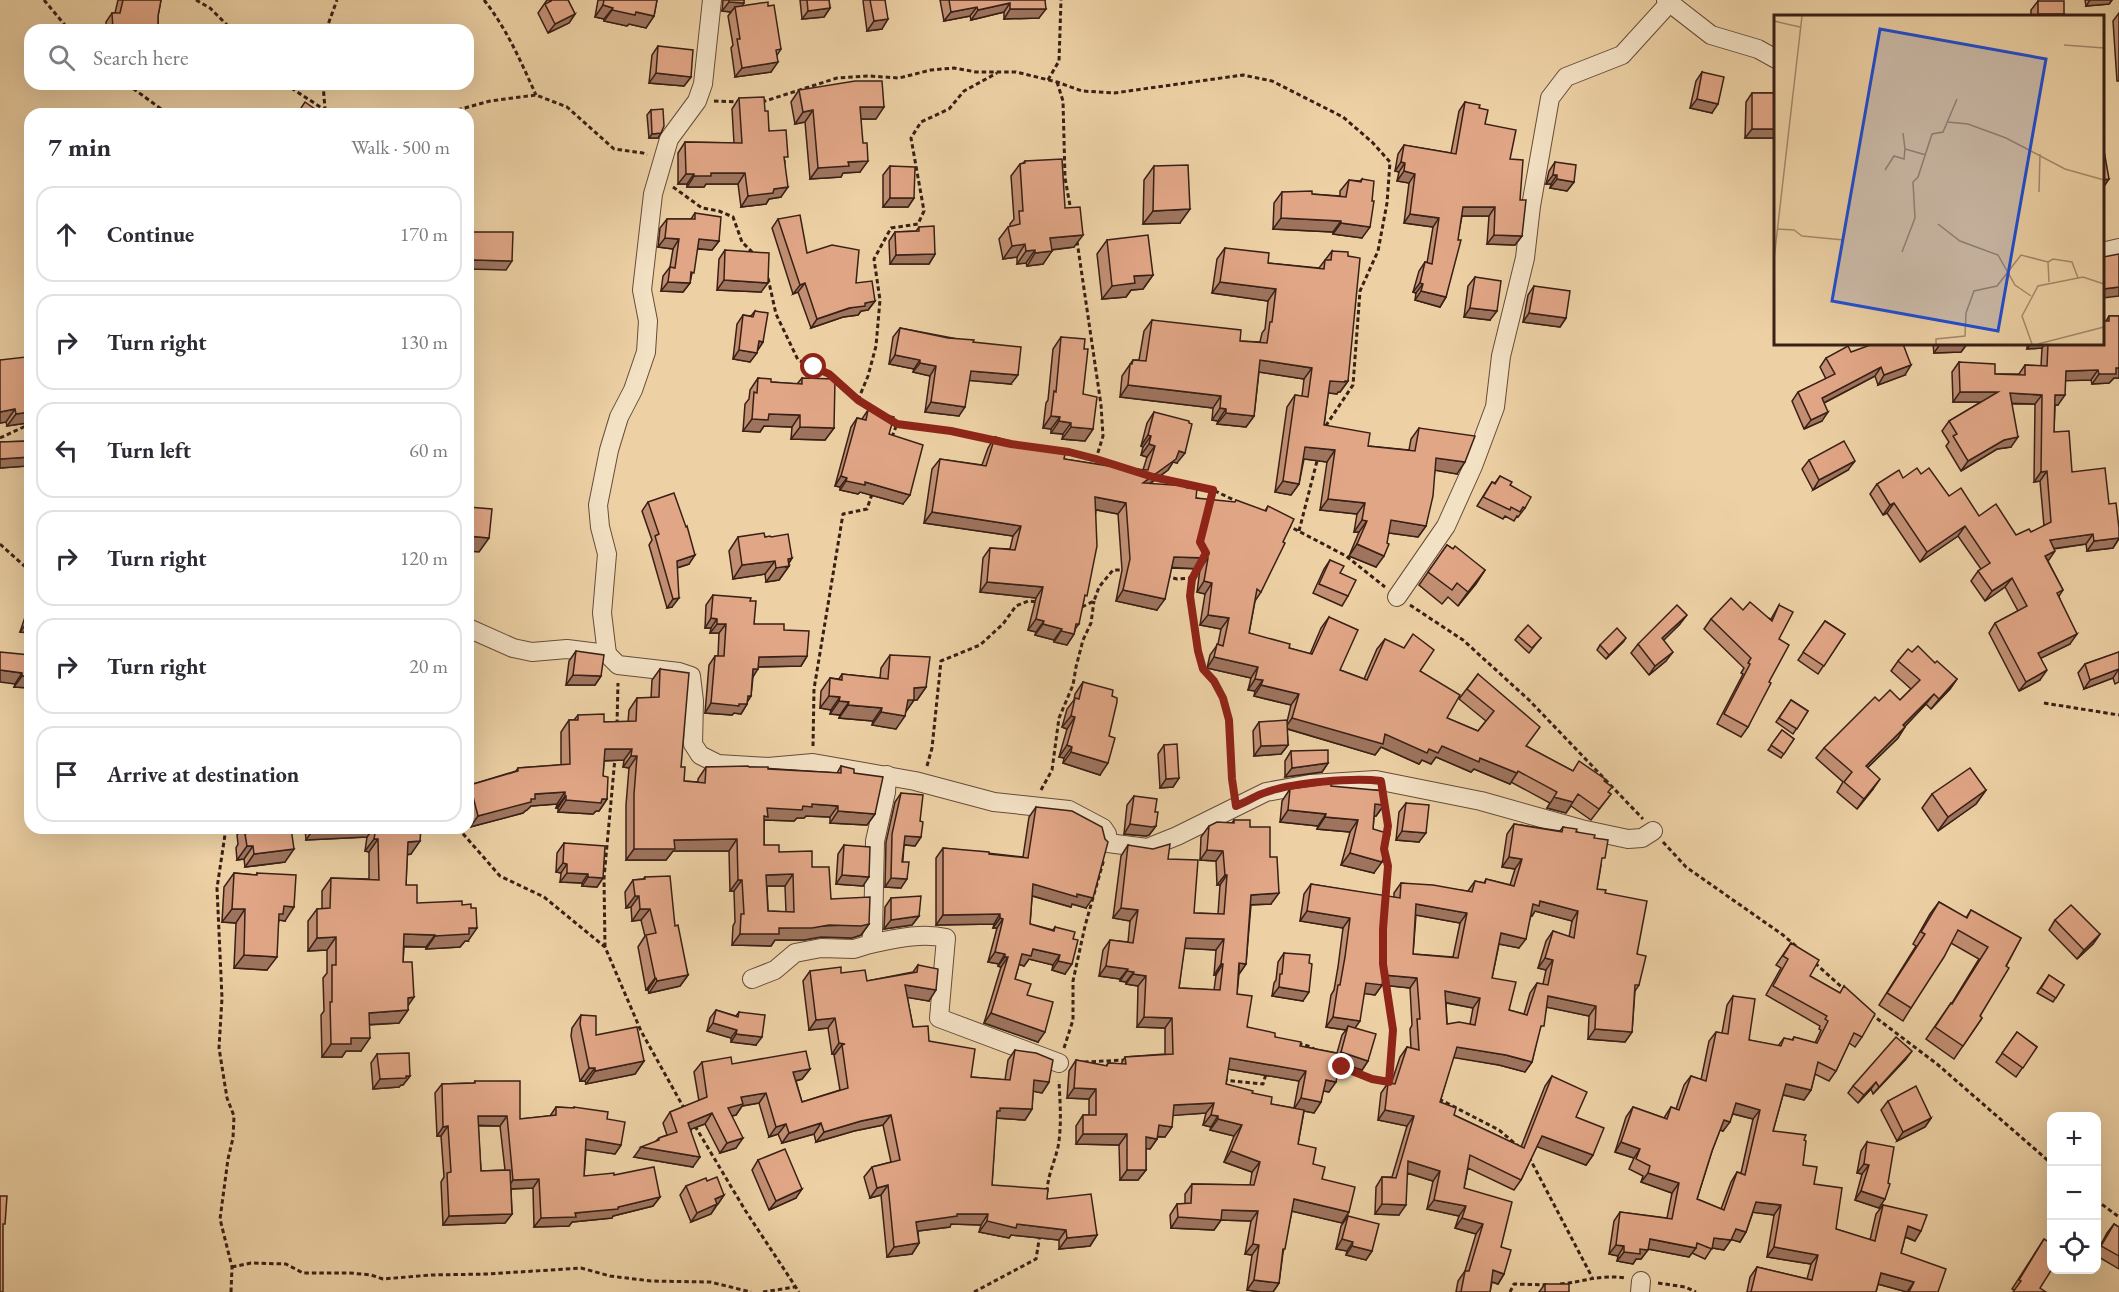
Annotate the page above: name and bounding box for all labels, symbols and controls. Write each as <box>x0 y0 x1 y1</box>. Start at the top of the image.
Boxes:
inset map <box>1774 15 2104 345</box>
search box <box>24 24 474 90</box>
icon: search <box>45 41 78 74</box>
text: Search here <box>93 43 188 72</box>
text: 7 min <box>48 130 111 164</box>
text: Walk · 500 m <box>351 134 450 160</box>
icon: ahead <box>50 218 83 251</box>
text: Continue <box>107 220 194 249</box>
text: 170 m <box>400 221 448 247</box>
icon: right <box>50 326 83 359</box>
text: Turn right <box>107 328 206 357</box>
text: 130 m <box>400 329 448 355</box>
route start <box>800 353 826 379</box>
icon: left <box>50 434 83 467</box>
text: Turn left <box>107 436 191 465</box>
text: 60 m <box>409 437 448 463</box>
icon: right <box>50 542 83 575</box>
text: Turn right <box>107 544 206 573</box>
text: 120 m <box>400 545 448 571</box>
icon: right <box>50 650 83 683</box>
text: Turn right <box>107 652 206 681</box>
text: 20 m <box>409 653 448 679</box>
icon: arrive <box>50 758 83 791</box>
text: Arrive at destination <box>107 760 299 789</box>
route end <box>1328 1053 1354 1079</box>
map controls <box>2047 1112 2101 1274</box>
button: + <box>2047 1112 2101 1166</box>
button: − <box>2047 1166 2101 1220</box>
button: locate <box>2047 1220 2101 1274</box>

